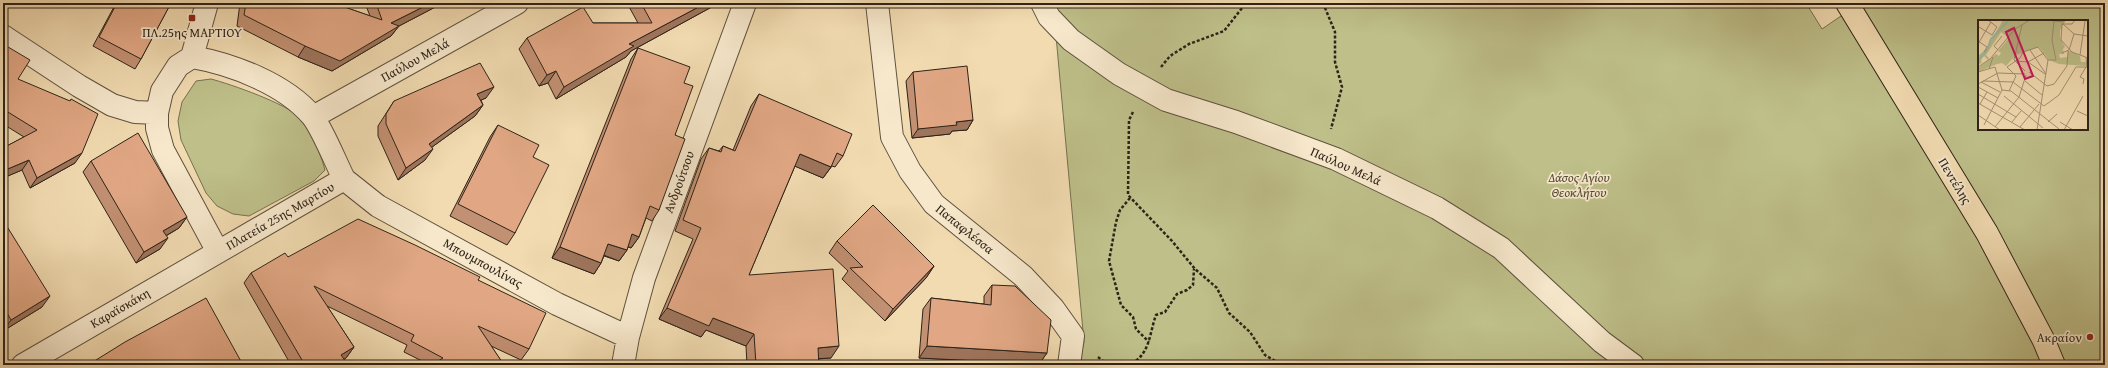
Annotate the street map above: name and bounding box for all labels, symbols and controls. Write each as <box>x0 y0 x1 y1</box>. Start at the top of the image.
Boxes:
marker: ΠΛ.25ης ΜΑΡΤΙΟΥ <box>187 13 197 23</box>
inset map <box>1978 20 2088 130</box>
place label: ΠΛ.25ης ΜΑΡΤΙΟΥ <box>142 23 242 42</box>
street label: Παύλου Μελά <box>377 33 453 87</box>
street label: Παύλου Μελά <box>1308 142 1384 190</box>
street label: Ανδρούτσου <box>659 148 699 216</box>
street label: Πεντέλης <box>1934 154 1977 208</box>
park label: Δάσος Αγίου Θεοκλήτου <box>1548 168 1610 202</box>
street label: Πλατεία 25ης Μαρτίου <box>222 177 338 255</box>
street label: Παπαφλέσσα <box>932 200 998 258</box>
street label: Μπουμπουλίνας <box>440 233 527 293</box>
street label: Καραϊσκάκη <box>87 283 153 333</box>
place label: Ακραίον <box>2037 328 2082 347</box>
marker: Ακραίον <box>2085 332 2095 342</box>

